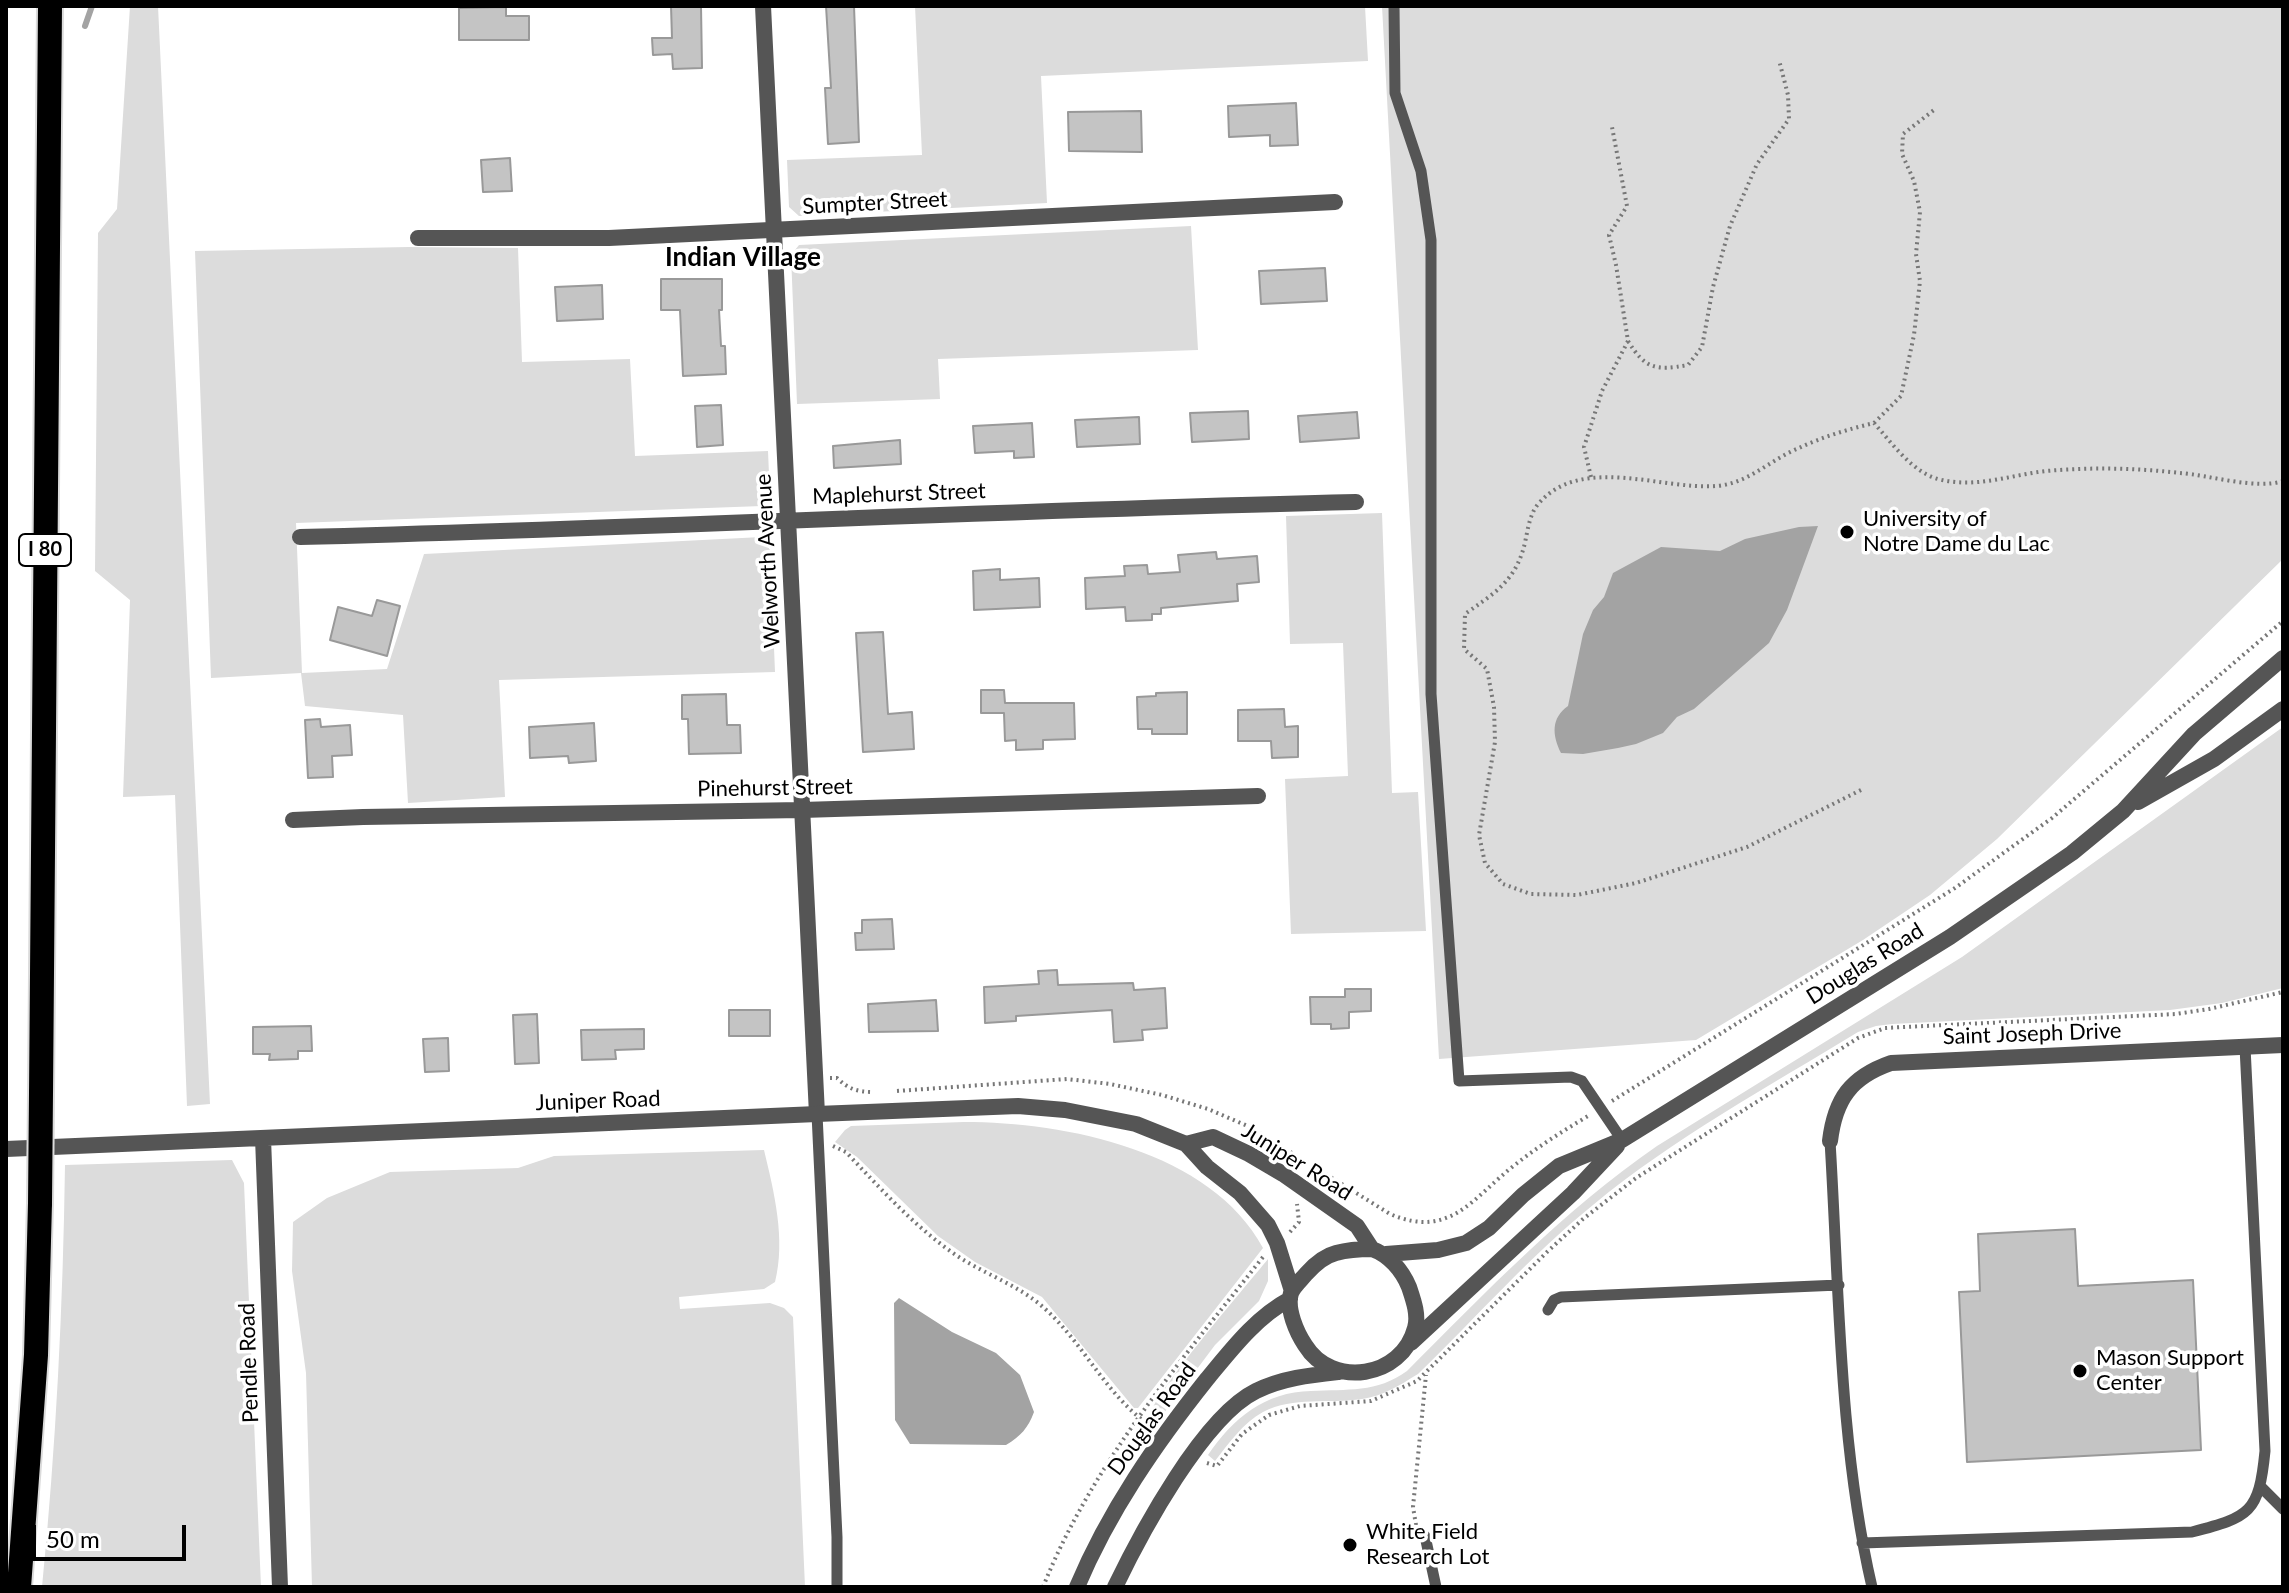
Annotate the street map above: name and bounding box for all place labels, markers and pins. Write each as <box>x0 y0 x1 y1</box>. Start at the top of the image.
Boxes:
place label: University of Notre Dame du Lac <box>1863 506 2050 558</box>
marker: University of Notre Dame du Lac <box>1838 523 1856 541</box>
place label: Mason Support Center <box>2096 1345 2244 1396</box>
marker: Mason Support Center <box>2071 1362 2089 1380</box>
place label: White Field Research Lot <box>1366 1519 1489 1570</box>
marker: White Field Research Lot <box>1341 1536 1359 1554</box>

